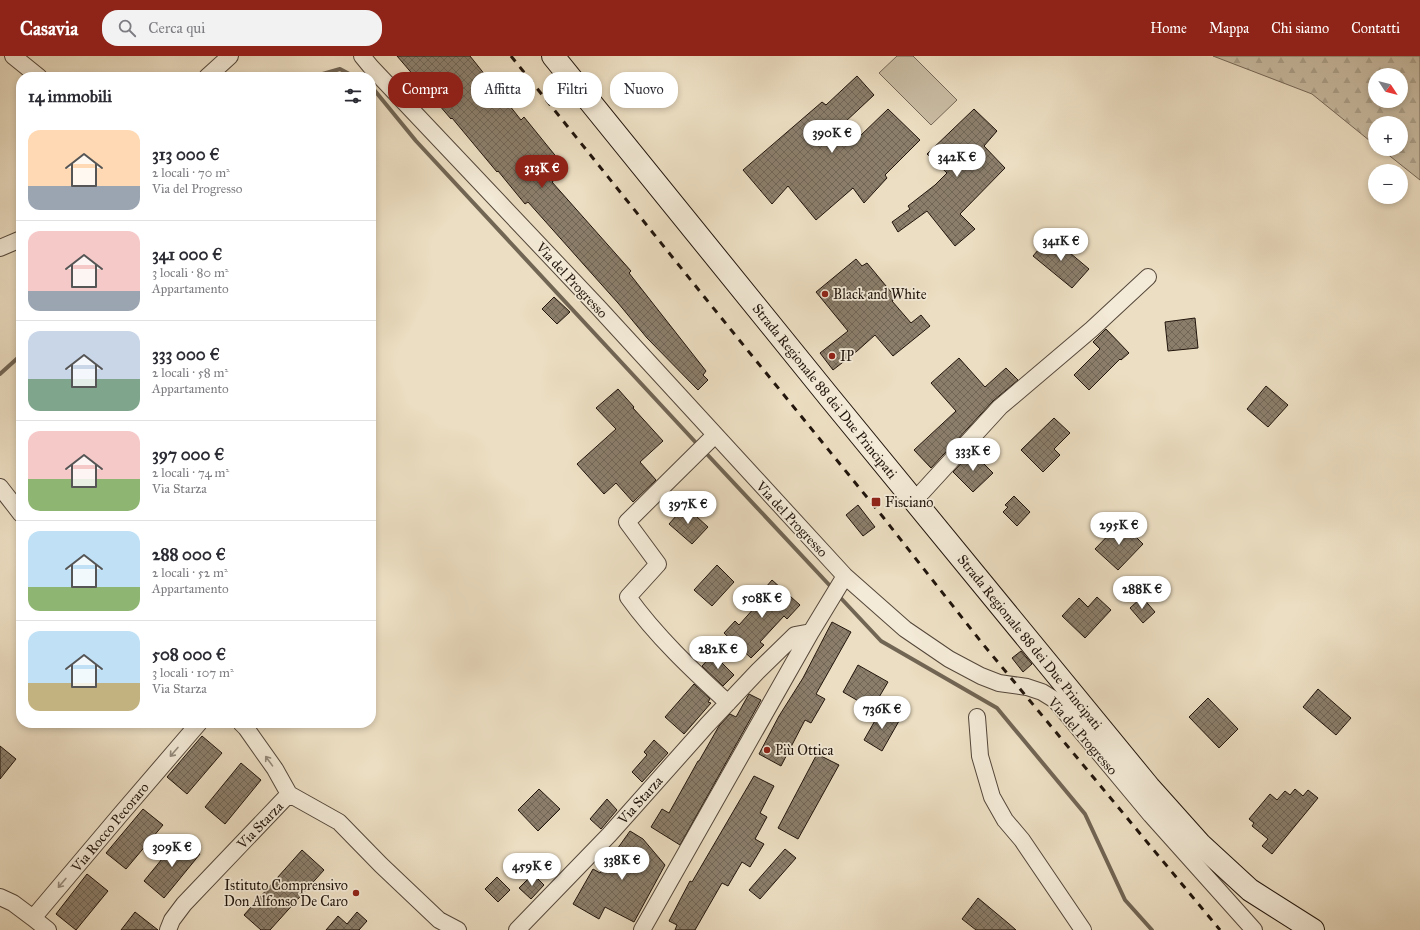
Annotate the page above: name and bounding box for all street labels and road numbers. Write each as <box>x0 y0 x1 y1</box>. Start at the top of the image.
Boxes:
street label: Via del Progresso <box>532 238 611 322</box>
street label: Strada Regionale 88 dei Due Principati <box>749 300 901 482</box>
street label: Via del Progresso <box>752 477 831 561</box>
street label: Strada Regionale 88 dei Due Principati <box>954 551 1106 733</box>
street label: Via del Progresso <box>1044 693 1121 779</box>
street label: Via Starza <box>614 773 667 829</box>
street label: Via Rocco Pecoraro <box>67 779 153 876</box>
street label: Via Starza <box>233 798 287 853</box>

